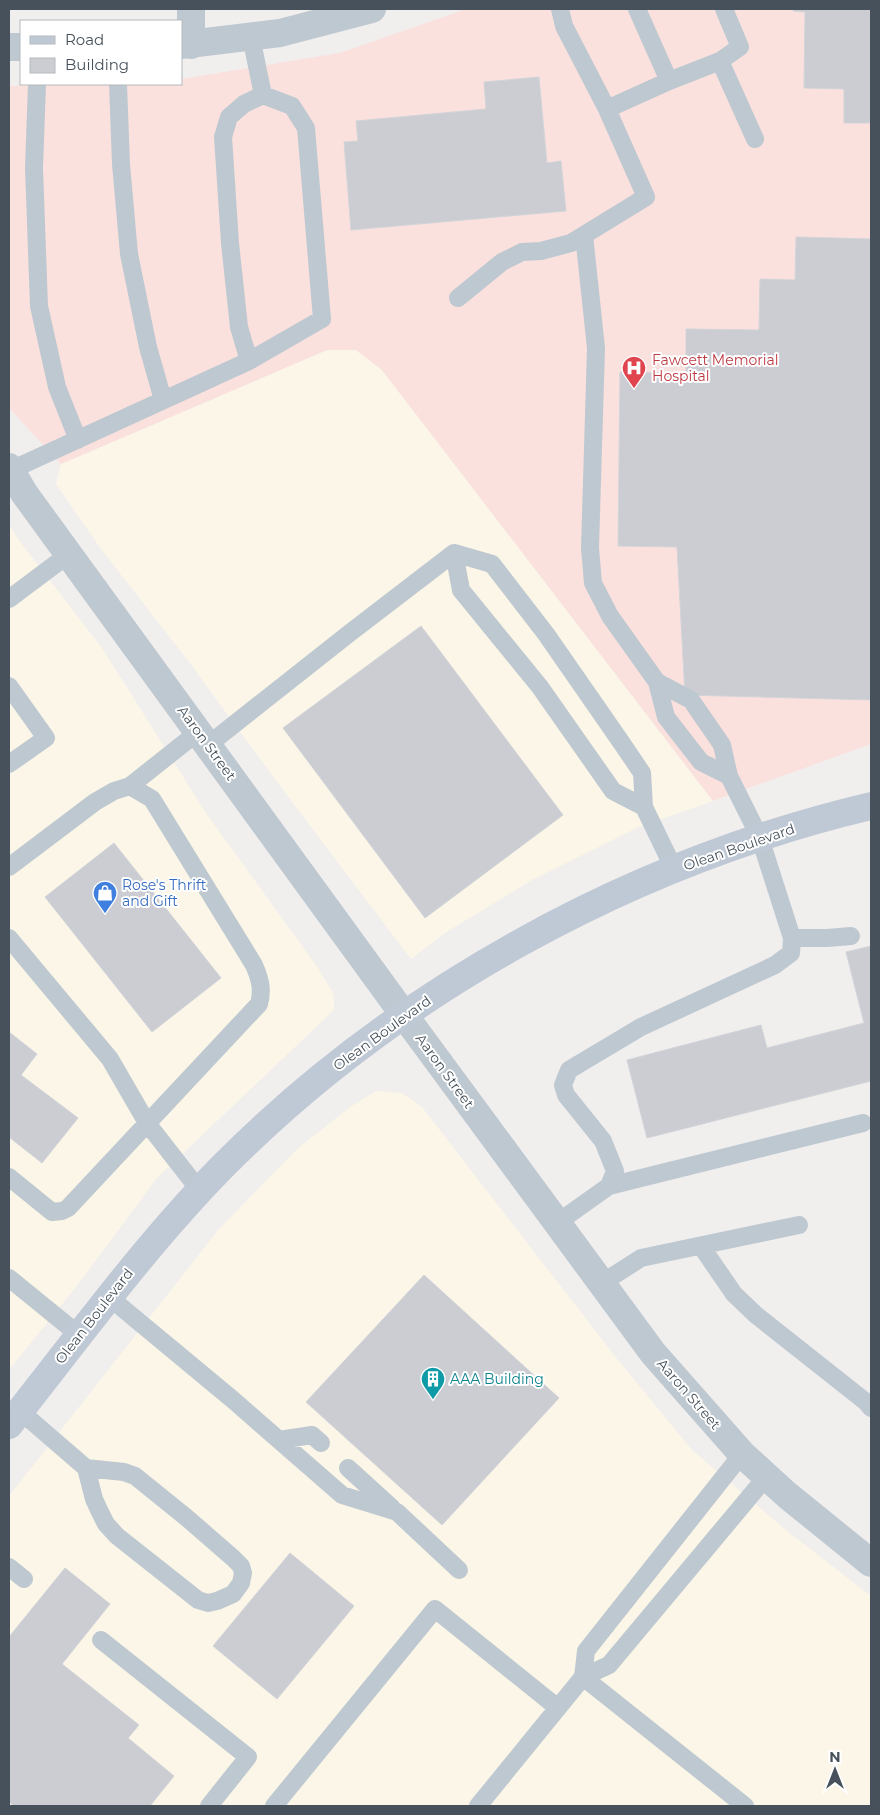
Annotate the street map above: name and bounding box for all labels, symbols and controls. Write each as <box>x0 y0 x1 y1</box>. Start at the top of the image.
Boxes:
legend <box>20 20 182 85</box>
text: Road <box>65 30 104 49</box>
text: Building <box>65 55 129 74</box>
place label: Fawcett Memorial Hospital <box>652 351 779 385</box>
hospital icon: Fawcett Memorial Hospital <box>621 355 647 389</box>
street label: Aaron Street <box>174 702 240 784</box>
street label: Olean Boulevard <box>681 820 797 874</box>
place label: Rose's Thrift and Gift <box>122 876 207 910</box>
shop icon: Rose's Thrift and Gift <box>92 880 118 914</box>
street label: Olean Boulevard <box>330 991 434 1075</box>
street label: Aaron Street <box>412 1030 478 1112</box>
street label: Olean Boulevard <box>51 1265 137 1367</box>
street label: Aaron Street <box>653 1355 725 1433</box>
building icon: AAA Building <box>420 1366 446 1400</box>
place label: AAA Building <box>450 1370 544 1388</box>
north arrow <box>810 1745 860 1795</box>
text: N <box>829 1748 841 1766</box>

